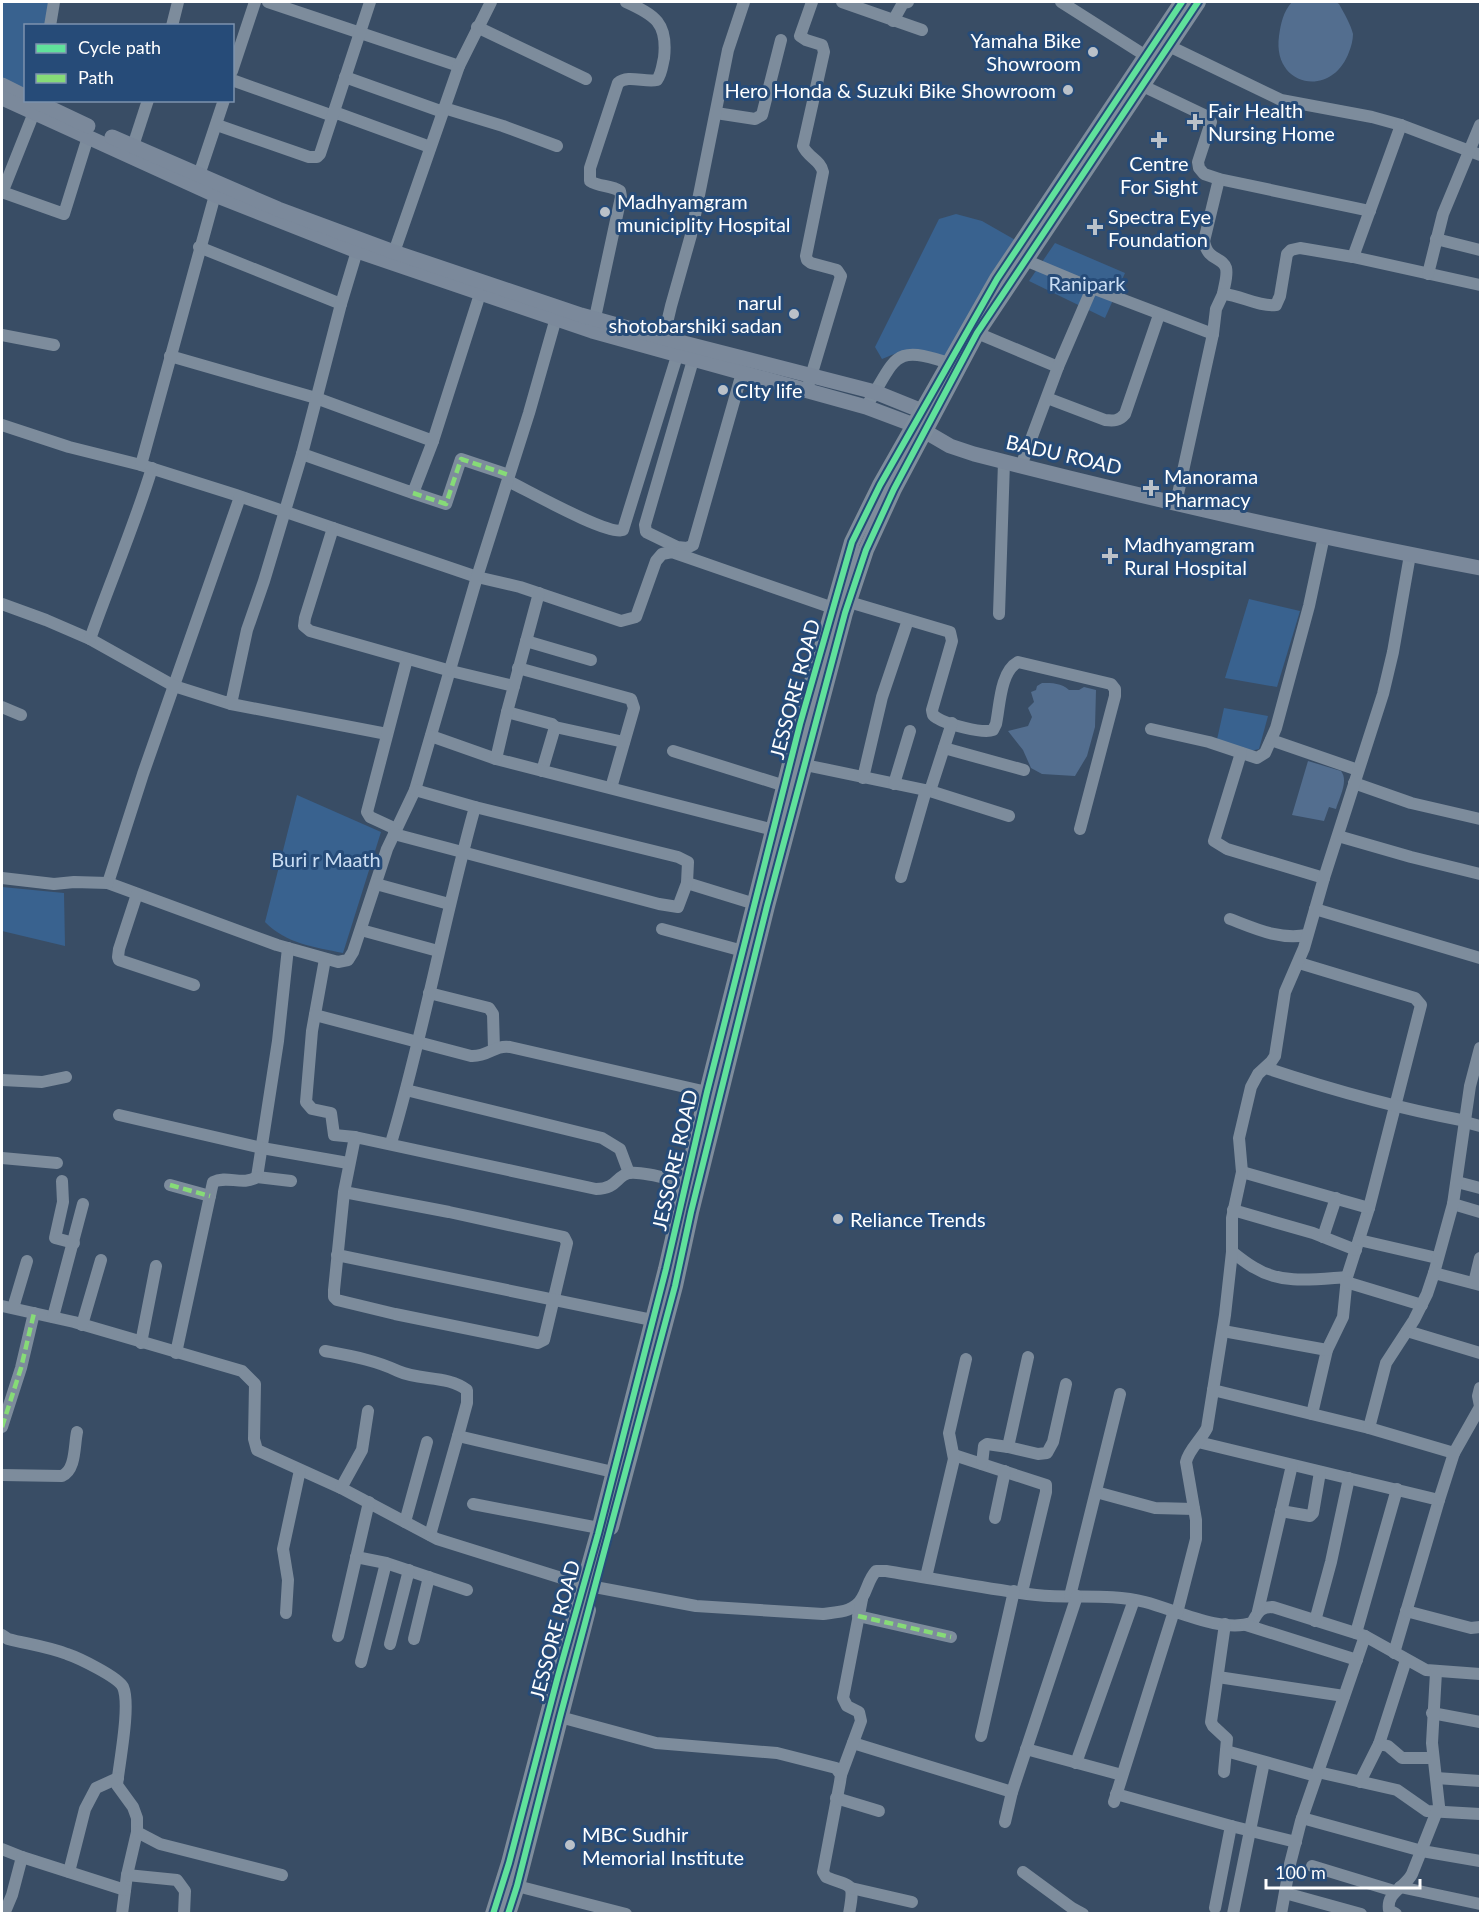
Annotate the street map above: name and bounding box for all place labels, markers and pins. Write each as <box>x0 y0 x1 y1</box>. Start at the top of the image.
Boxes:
place label: Yamaha Bike Showroom <box>971 28 1081 75</box>
marker: Yamaha Bike Showroom <box>1086 45 1100 59</box>
place label: Hero Honda & Suzuki Bike Showroom <box>724 78 1056 102</box>
marker: Hero Honda & Suzuki Bike Showroom <box>1061 83 1075 97</box>
place label: Fair Health Nursing Home <box>1208 98 1335 145</box>
marker: Fair Health Nursing Home <box>1186 113 1204 131</box>
marker: Centre For Sight <box>1150 131 1168 149</box>
place label: Centre For Sight <box>1120 151 1198 198</box>
place label: Madhyamgram municiplity Hospital <box>617 189 791 236</box>
place label: Spectra Eye Foundation <box>1108 204 1211 251</box>
marker: Madhyamgram municiplity Hospital <box>598 205 612 219</box>
marker: Spectra Eye Foundation <box>1086 218 1104 236</box>
place label: narul shotobarshiki sadan <box>609 290 782 337</box>
marker: narul shotobarshiki sadan <box>787 307 801 321</box>
place label: CIty life <box>735 378 803 402</box>
marker: CIty life <box>716 383 730 397</box>
place label: Manorama Pharmacy <box>1164 464 1258 511</box>
marker: Manorama Pharmacy <box>1142 479 1160 497</box>
place label: Madhyamgram Rural Hospital <box>1124 532 1255 579</box>
marker: Madhyamgram Rural Hospital <box>1101 547 1119 565</box>
place label: Reliance Trends <box>850 1207 986 1231</box>
marker: Reliance Trends <box>831 1212 845 1226</box>
place label: MBC Sudhir Memorial Institute <box>582 1822 744 1869</box>
marker: MBC Sudhir Memorial Institute <box>563 1838 577 1852</box>

